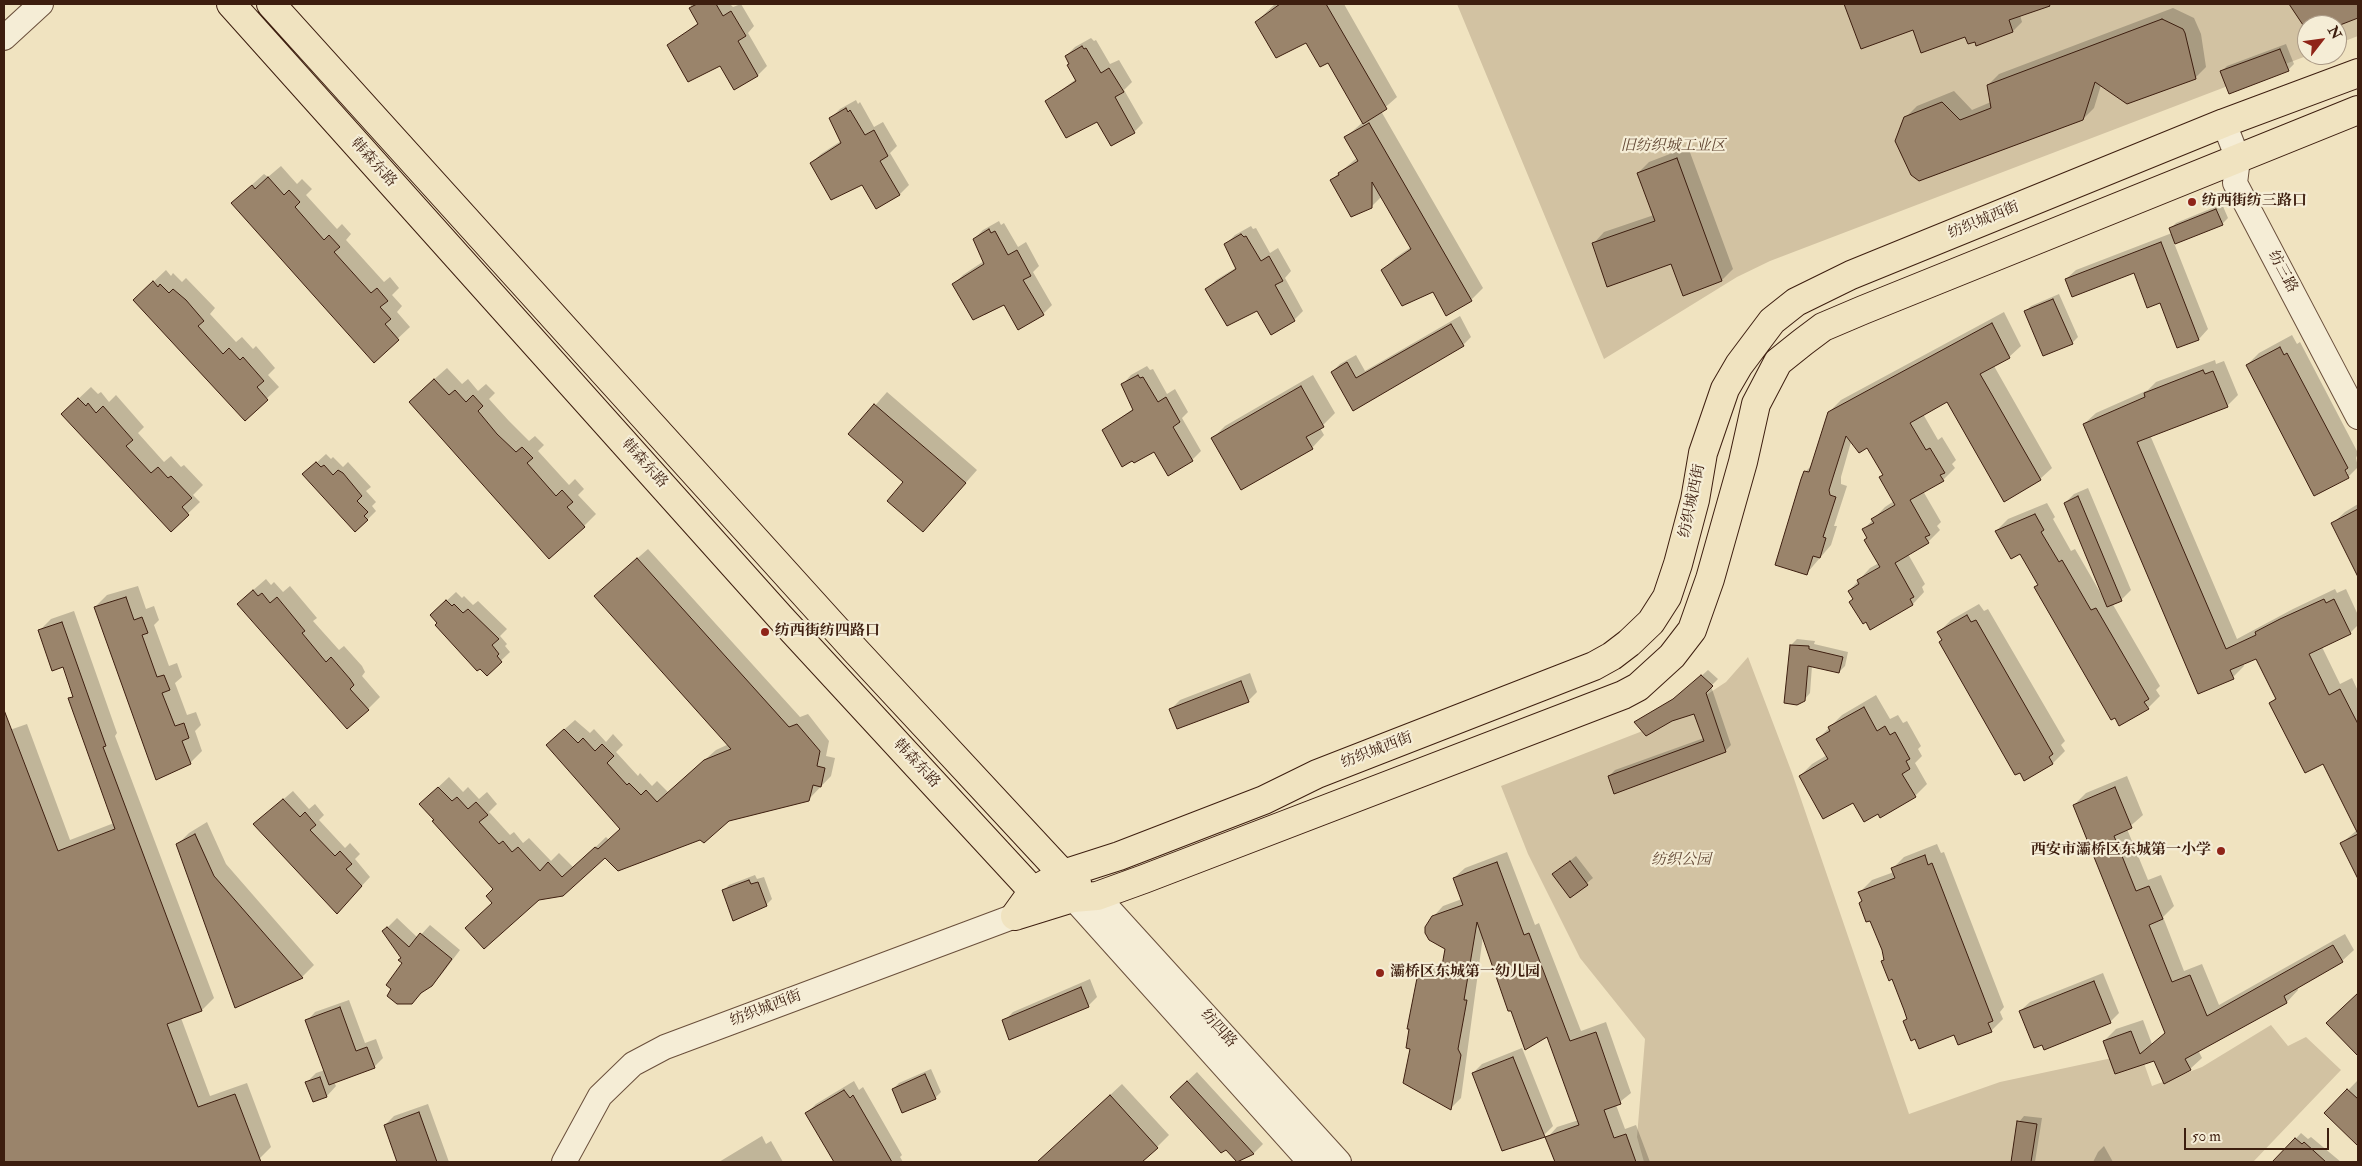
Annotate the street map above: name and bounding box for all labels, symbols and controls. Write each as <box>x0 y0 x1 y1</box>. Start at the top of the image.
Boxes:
north arrow <box>2297 15 2347 65</box>
text: N <box>2324 23 2345 42</box>
street label: 韩森东路 <box>346 135 400 191</box>
park label: 旧纺织城工业区 <box>1621 138 1725 156</box>
place label: 纺西街纺三路口 <box>2202 193 2307 211</box>
marker: 纺西街纺三路口 <box>2186 196 2198 208</box>
street label: 纺织城西街 <box>1946 199 2022 243</box>
street label: 纺三路 <box>2263 248 2301 296</box>
street label: 韩森东路 <box>617 436 671 492</box>
street label: 纺织城西街 <box>1676 462 1710 540</box>
place label: 纺西街纺四路口 <box>775 623 880 641</box>
marker: 纺西街纺四路口 <box>759 626 771 638</box>
street label: 纺织城西街 <box>1339 729 1415 773</box>
street label: 韩森东路 <box>889 736 943 792</box>
place label: 西安市灞桥区东城第一小学 <box>2031 842 2211 860</box>
marker: 西安市灞桥区东城第一小学 <box>2215 845 2227 857</box>
park label: 纺织公园 <box>1651 852 1711 870</box>
place label: 灞桥区东城第一幼儿园 <box>1390 964 1540 982</box>
marker: 灞桥区东城第一幼儿园 <box>1374 967 1386 979</box>
street label: 纺织城西街 <box>728 987 804 1031</box>
street label: 纺四路 <box>1196 1006 1240 1052</box>
scale bar <box>2187 1118 2332 1150</box>
text: 50 m <box>2192 1127 2221 1146</box>

